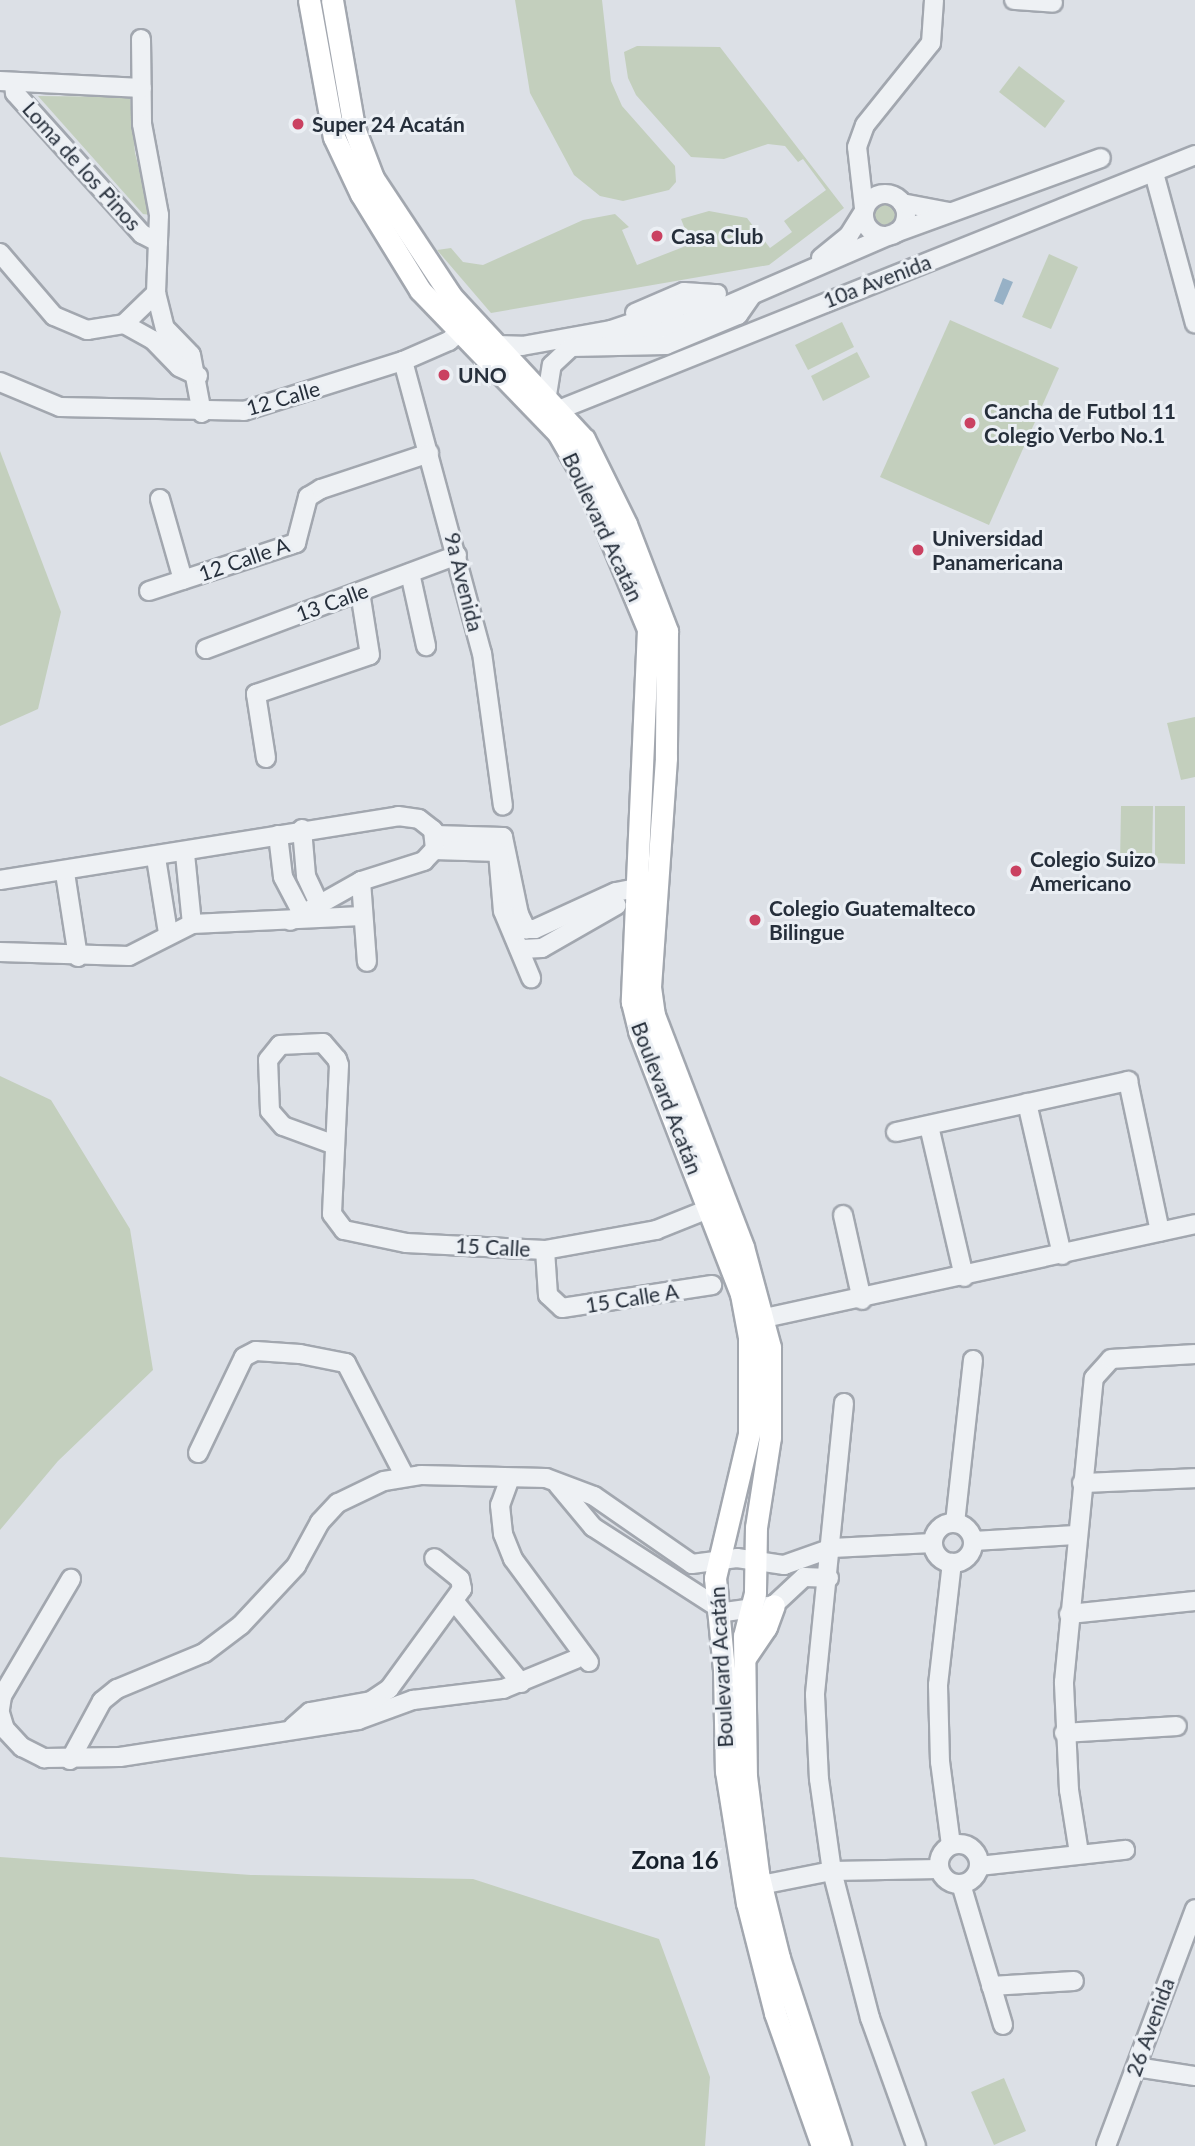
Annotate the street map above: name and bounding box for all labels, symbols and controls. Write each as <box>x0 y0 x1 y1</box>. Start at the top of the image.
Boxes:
street label: Loma de los Pinos <box>17 96 147 236</box>
place label: Super 24 Acatán <box>312 111 466 137</box>
marker: Super 24 Acatán <box>290 116 306 132</box>
place label: Casa Club <box>671 223 763 249</box>
marker: Casa Club <box>649 228 665 244</box>
street label: 10a Avenida <box>819 249 935 313</box>
place label: UNO <box>458 362 507 388</box>
marker: UNO <box>436 367 452 383</box>
street label: 12 Calle <box>243 376 323 420</box>
place label: Cancha de Futbol 11 Colegio Verbo No.1 <box>984 398 1176 448</box>
marker: Cancha de Futbol 11 Colegio Verbo No.1 <box>962 415 978 431</box>
street label: Boulevard Acatán <box>557 448 649 606</box>
place label: Universidad Panamericana <box>932 525 1063 575</box>
street label: 9a Avenida <box>439 529 489 635</box>
street label: 12 Calle A <box>195 532 293 586</box>
marker: Universidad Panamericana <box>910 542 926 558</box>
street label: 13 Calle <box>292 577 372 627</box>
place label: Colegio Suizo Americano <box>1030 846 1156 896</box>
marker: Colegio Suizo Americano <box>1008 863 1024 879</box>
place label: Colegio Guatemalteco Bilingue <box>769 895 976 945</box>
marker: Colegio Guatemalteco Bilingue <box>747 912 763 928</box>
street label: Boulevard Acatán <box>626 1018 708 1178</box>
street label: 15 Calle <box>455 1232 531 1262</box>
street label: 15 Calle A <box>583 1278 681 1318</box>
street label: Boulevard Acatán <box>704 1585 738 1749</box>
district label: Zona 16 <box>631 1846 719 1874</box>
street label: 26 Avenida <box>1120 1974 1180 2080</box>

